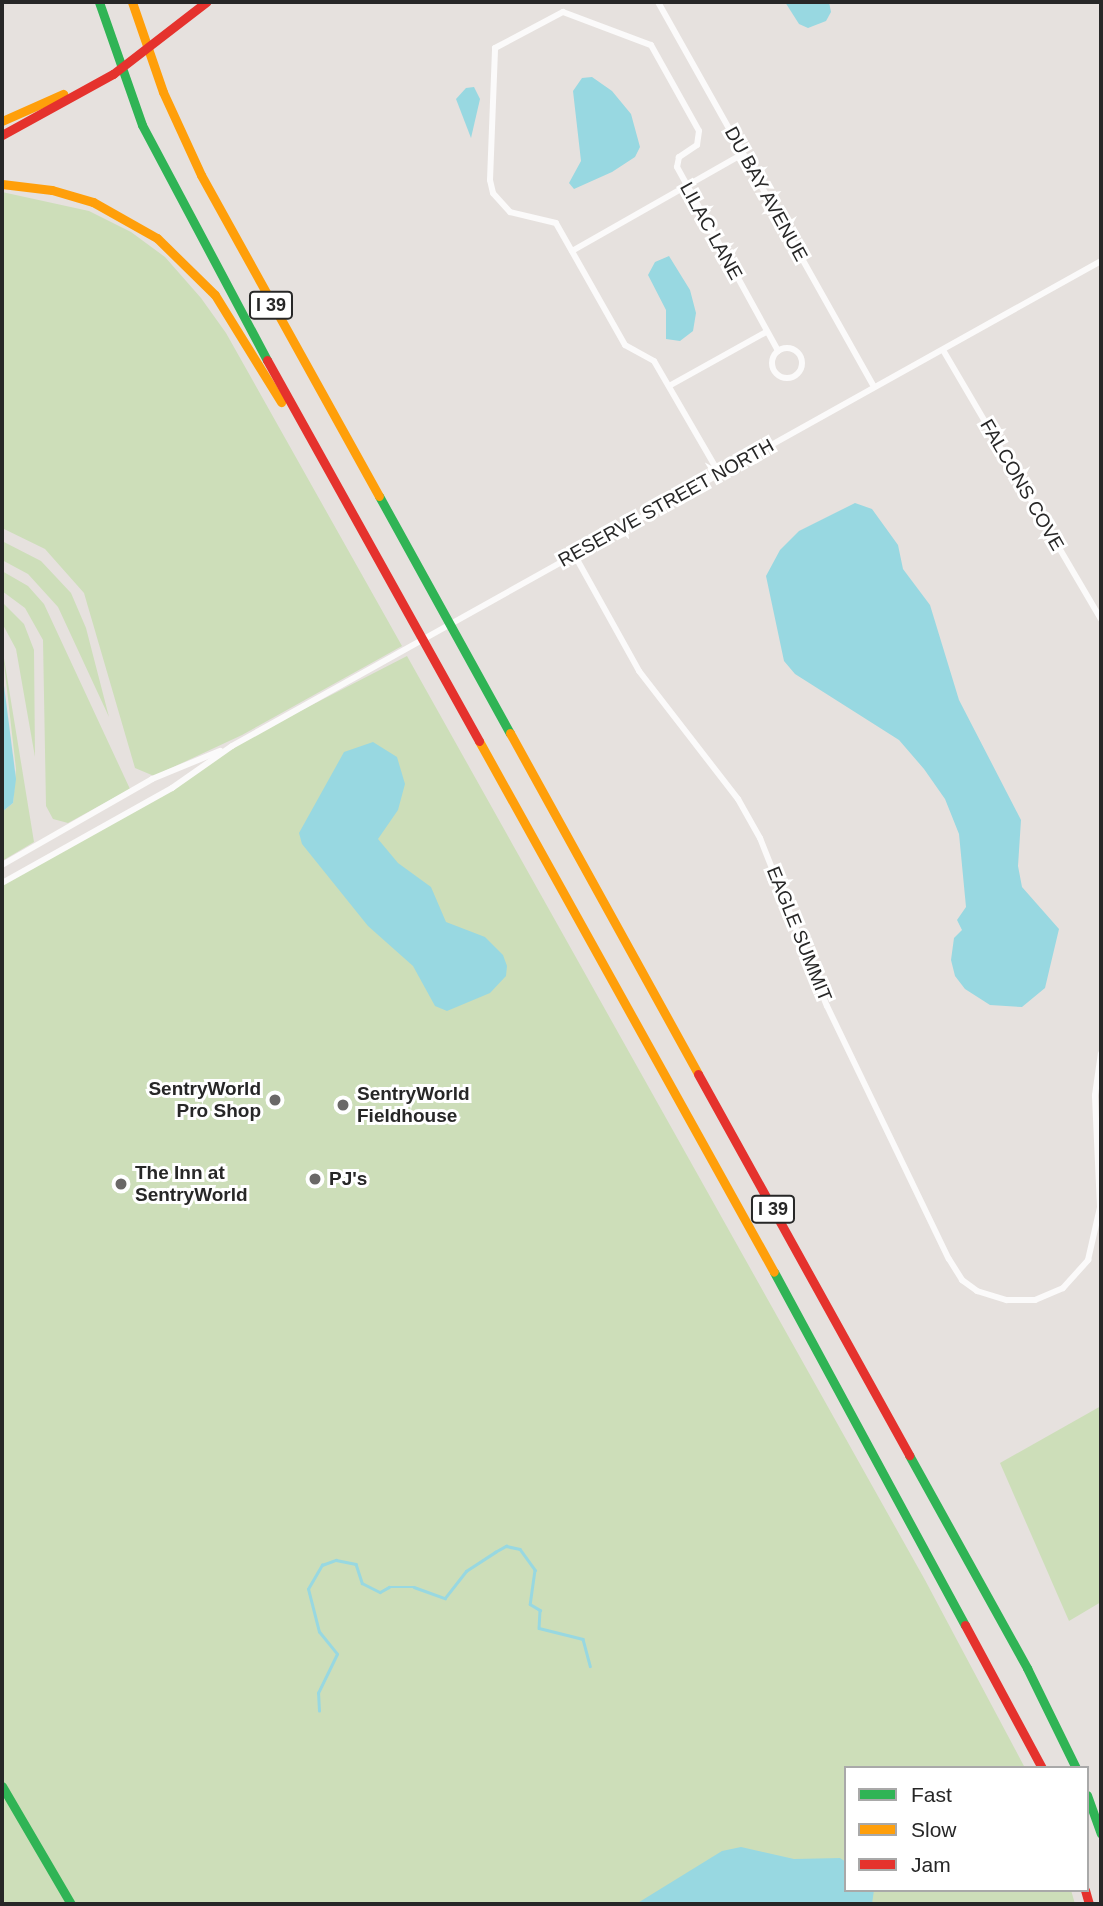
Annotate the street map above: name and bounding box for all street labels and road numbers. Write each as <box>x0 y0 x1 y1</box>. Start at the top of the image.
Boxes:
street label: DU BAY AVENUE <box>719 122 813 266</box>
street label: LILAC LANE <box>675 178 747 284</box>
road number: I 39 <box>248 290 294 320</box>
street label: FALCONS COVE <box>975 415 1069 555</box>
street label: RESERVE STREET NORTH <box>554 434 778 572</box>
street label: EAGLE SUMMIT <box>762 863 836 1005</box>
road number: I 39 <box>750 1194 796 1224</box>

